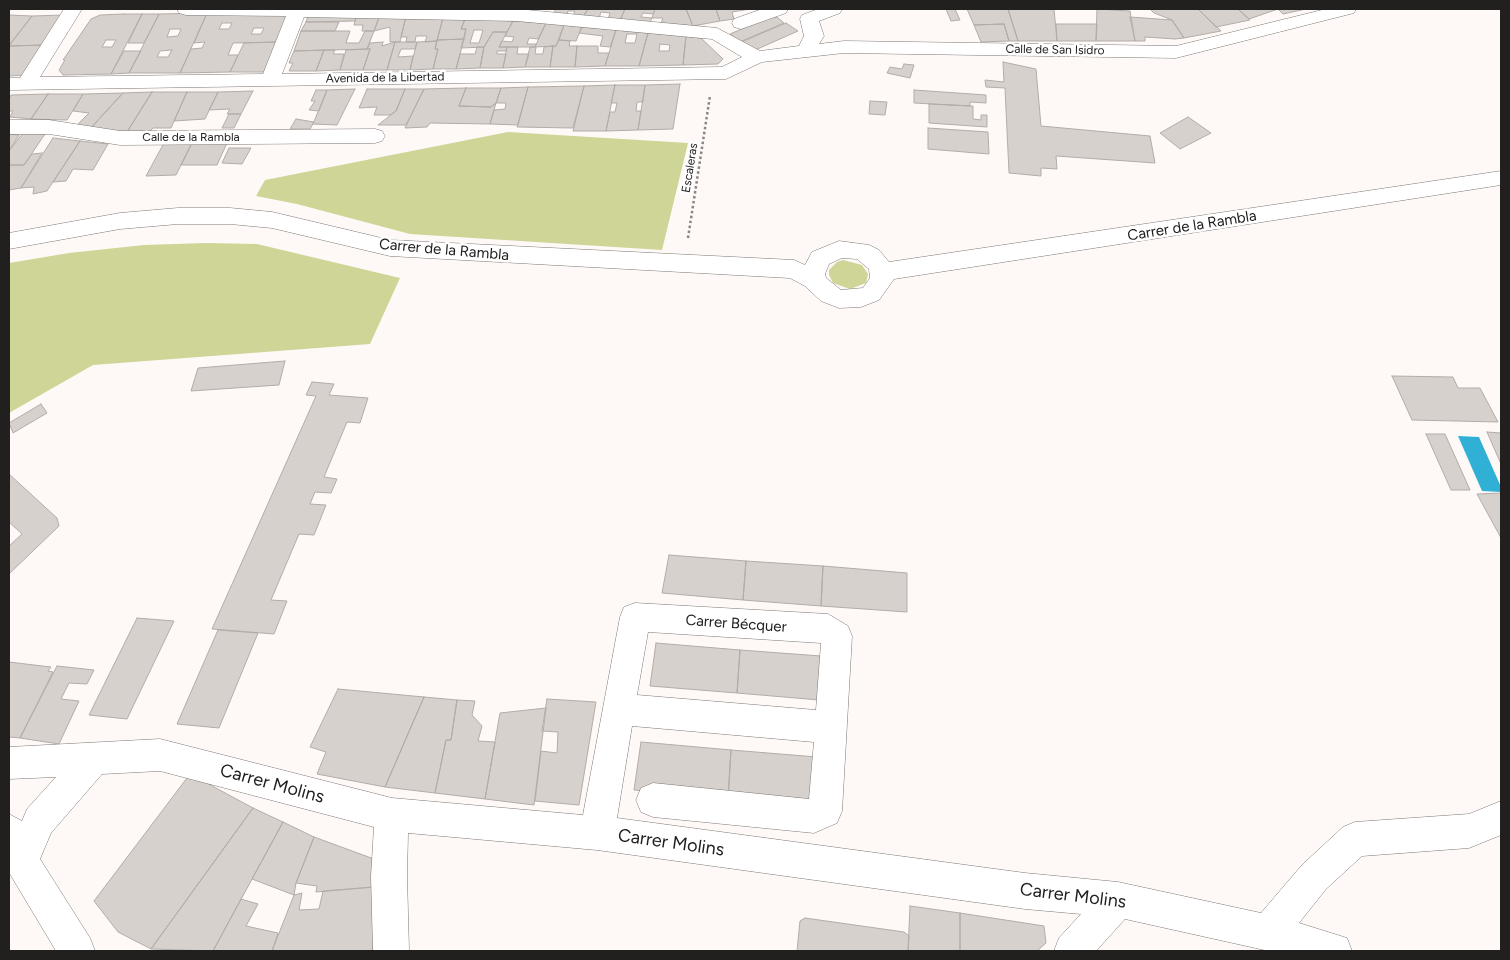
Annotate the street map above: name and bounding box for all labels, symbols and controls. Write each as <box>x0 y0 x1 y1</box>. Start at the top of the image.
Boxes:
street label: Calle de San Isidro <box>1005 42 1105 58</box>
street label: Avenida de la Libertad <box>325 70 445 86</box>
street label: Calle de la Rambla <box>142 130 240 144</box>
street label: Escaleras <box>679 142 701 194</box>
street label: Carrer de la Rambla <box>1126 207 1258 245</box>
street label: Carrer de la Rambla <box>378 235 510 265</box>
street label: Carrer Bécquer <box>685 611 787 637</box>
street label: Carrer Molins <box>218 760 326 808</box>
street label: Carrer Molins <box>617 825 725 861</box>
street label: Carrer Molins <box>1019 879 1127 913</box>

